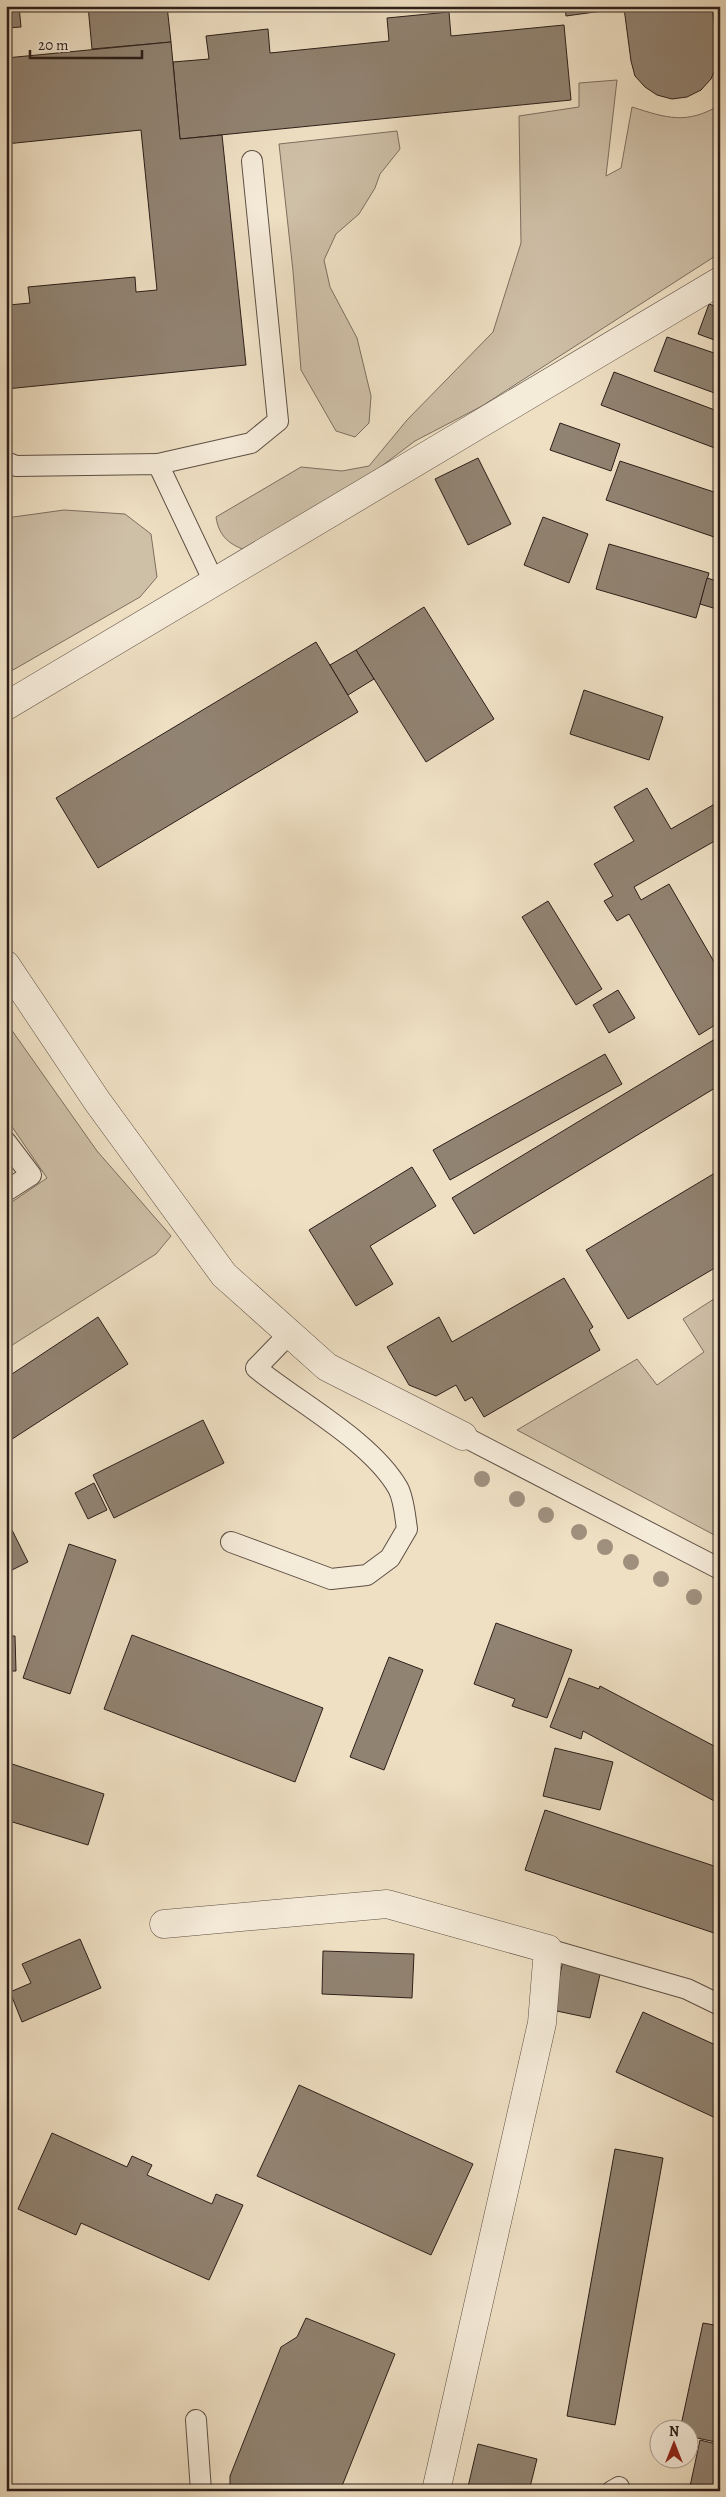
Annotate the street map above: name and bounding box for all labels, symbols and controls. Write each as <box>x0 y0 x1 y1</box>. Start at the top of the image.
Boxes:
scale bar <box>30 28 142 60</box>
text: 20 m <box>38 35 69 55</box>
north arrow <box>648 2420 698 2470</box>
text: N <box>669 2422 679 2441</box>

